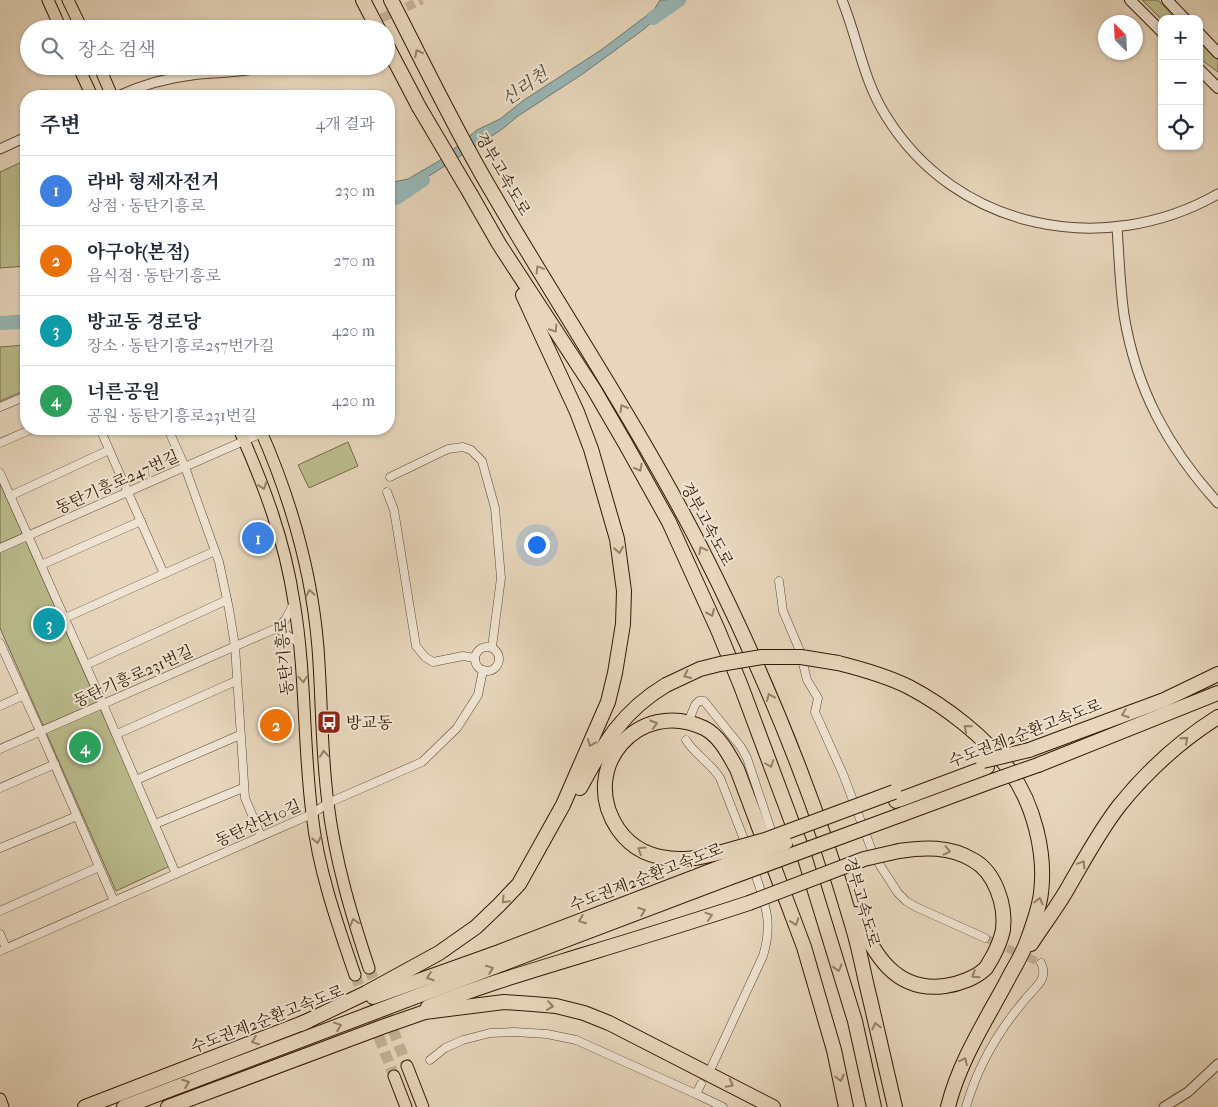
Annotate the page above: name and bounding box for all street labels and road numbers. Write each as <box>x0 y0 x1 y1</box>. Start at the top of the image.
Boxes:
street label: 경부고속도로 <box>472 129 535 219</box>
street label: 동탄기흥로247번길 <box>52 446 182 518</box>
street label: 경부고속도로 <box>677 479 737 570</box>
street label: 동탄기흥로 <box>271 617 297 696</box>
street label: 동탄기흥로231번길 <box>70 641 196 711</box>
street label: 수도권제2순환고속도로 <box>946 695 1105 771</box>
street label: 동탄산단10길 <box>212 796 304 850</box>
street label: 수도권제2순환고속도로 <box>567 839 726 915</box>
street label: 경부고속도로 <box>840 855 884 950</box>
street label: 수도권제2순환고속도로 <box>188 981 347 1057</box>

